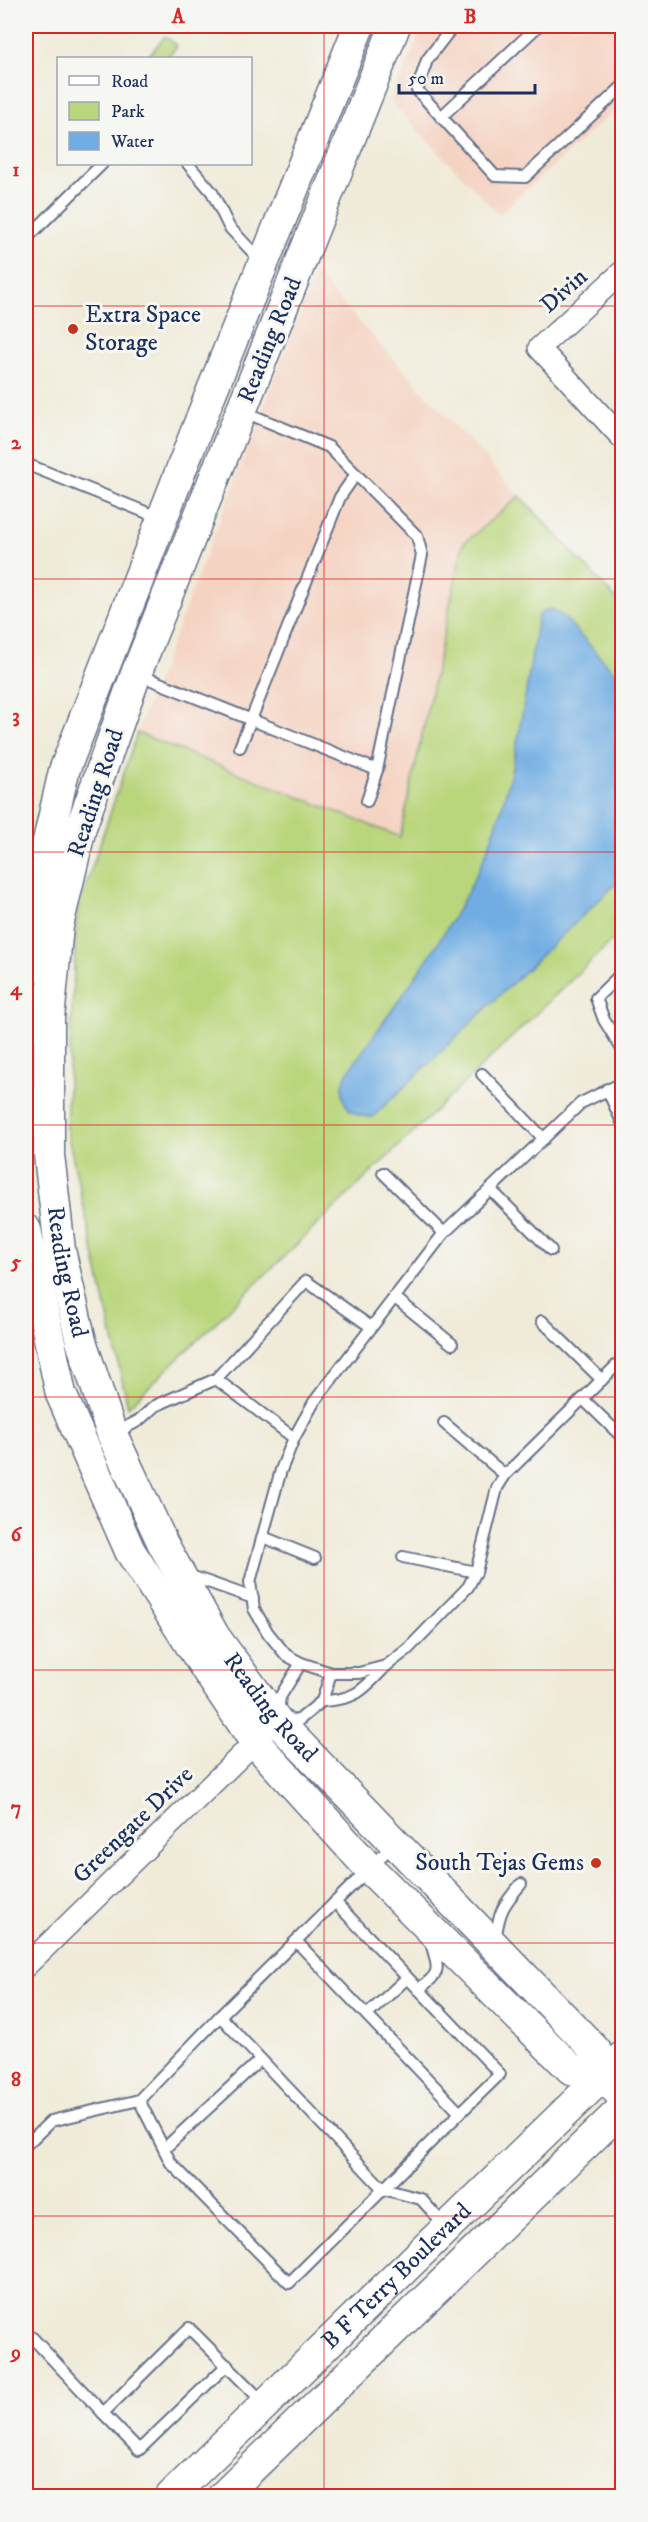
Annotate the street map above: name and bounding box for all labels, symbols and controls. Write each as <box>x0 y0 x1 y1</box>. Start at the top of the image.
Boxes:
text: A <box>171 5 186 30</box>
text: B <box>464 5 476 30</box>
legend <box>57 57 252 165</box>
scale bar <box>399 57 536 95</box>
text: 50 m <box>408 68 444 90</box>
text: Road <box>111 71 148 93</box>
text: Park <box>111 101 145 123</box>
text: Water <box>110 131 154 153</box>
text: 1 <box>12 158 20 183</box>
street label: Divin <box>534 262 594 320</box>
street label: Reading Road <box>231 273 309 407</box>
place label: Extra Space Storage <box>85 300 201 358</box>
marker: Extra Space Storage <box>66 322 80 336</box>
text: 2 <box>11 431 22 456</box>
text: 3 <box>12 704 20 729</box>
street label: Reading Road <box>61 725 131 861</box>
text: 4 <box>10 977 23 1002</box>
street label: Reading Road <box>40 1205 95 1341</box>
text: 5 <box>10 1250 21 1275</box>
text: 6 <box>11 1523 23 1548</box>
street label: Reading Road <box>217 1647 324 1769</box>
street label: Greengate Drive <box>66 1760 200 1890</box>
text: 7 <box>11 1796 21 1821</box>
place label: South Tejas Gems <box>415 1848 584 1878</box>
marker: South Tejas Gems <box>589 1856 603 1870</box>
text: 8 <box>11 2068 21 2093</box>
street label: B F Terry Boulevard <box>316 2197 478 2356</box>
text: 9 <box>9 2341 21 2366</box>

